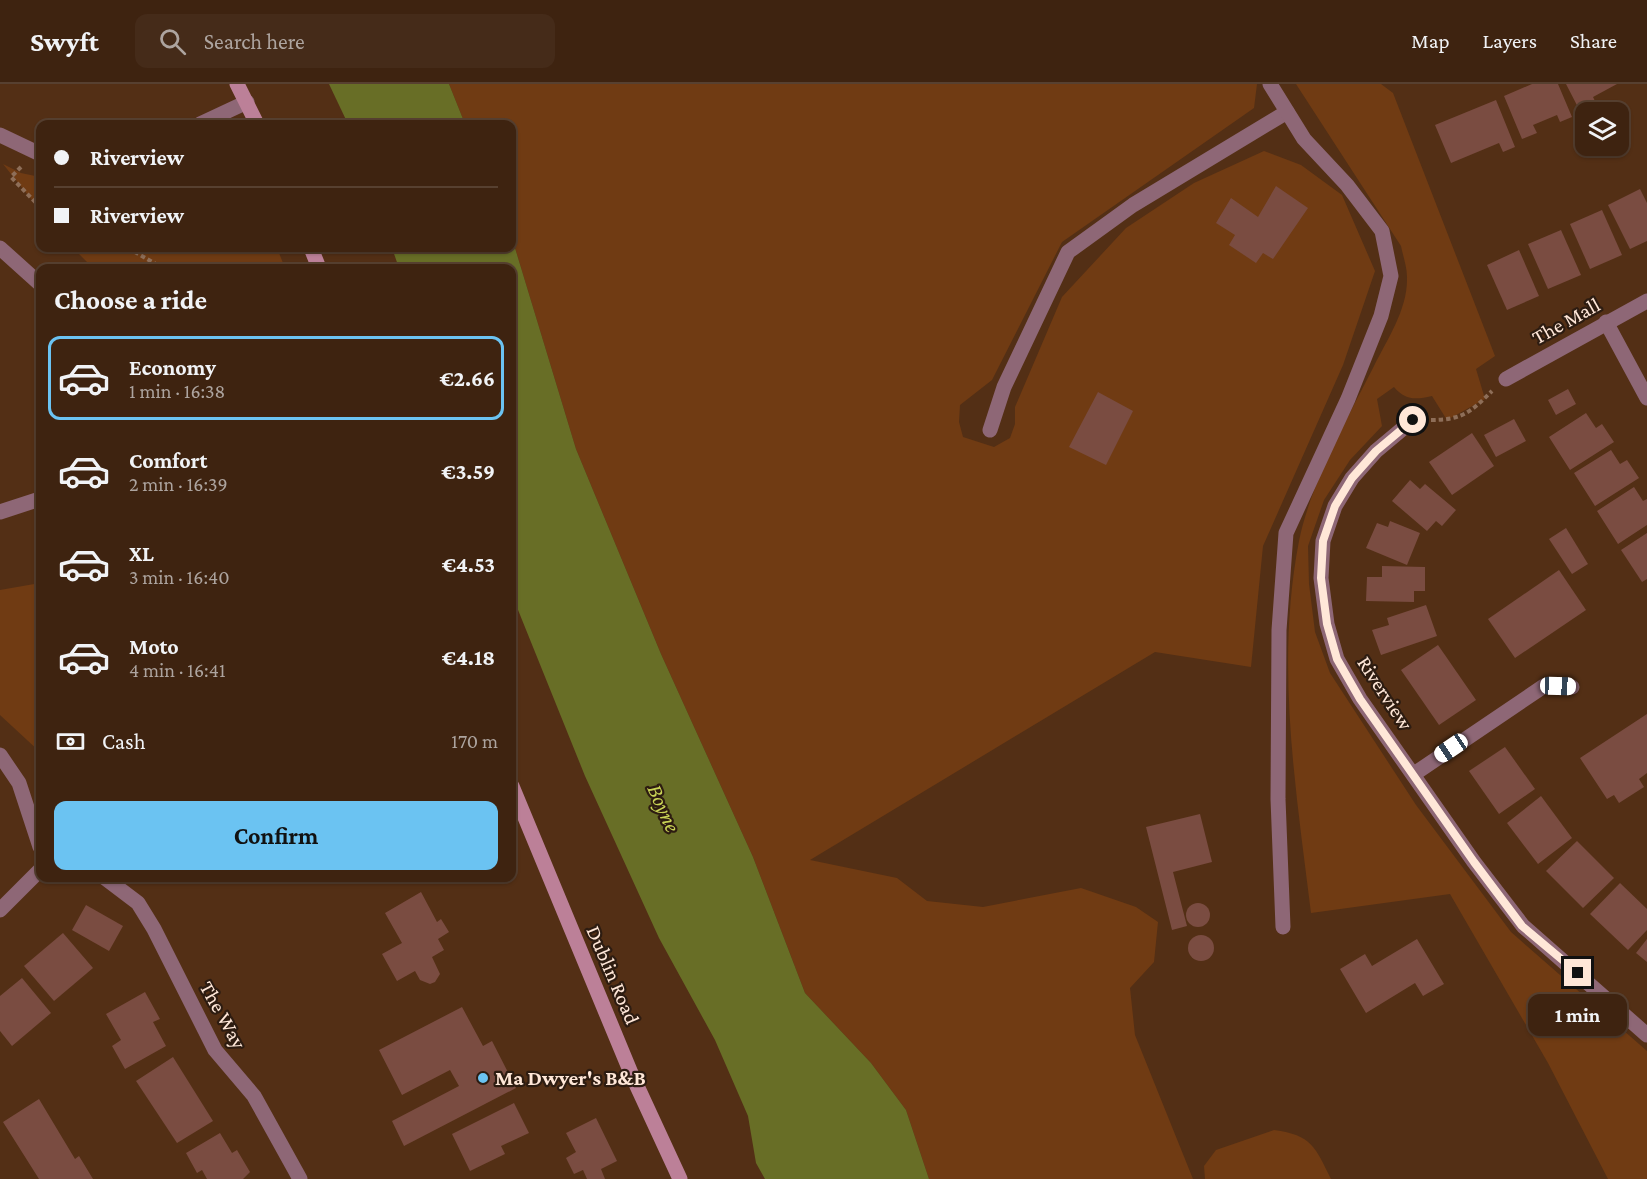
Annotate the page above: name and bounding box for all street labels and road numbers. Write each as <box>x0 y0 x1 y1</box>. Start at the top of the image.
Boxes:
street label: The Mall <box>1528 293 1604 349</box>
street label: Riverview <box>1352 652 1418 735</box>
street label: Dublin Road <box>581 922 645 1028</box>
street label: The Way <box>195 977 251 1053</box>

